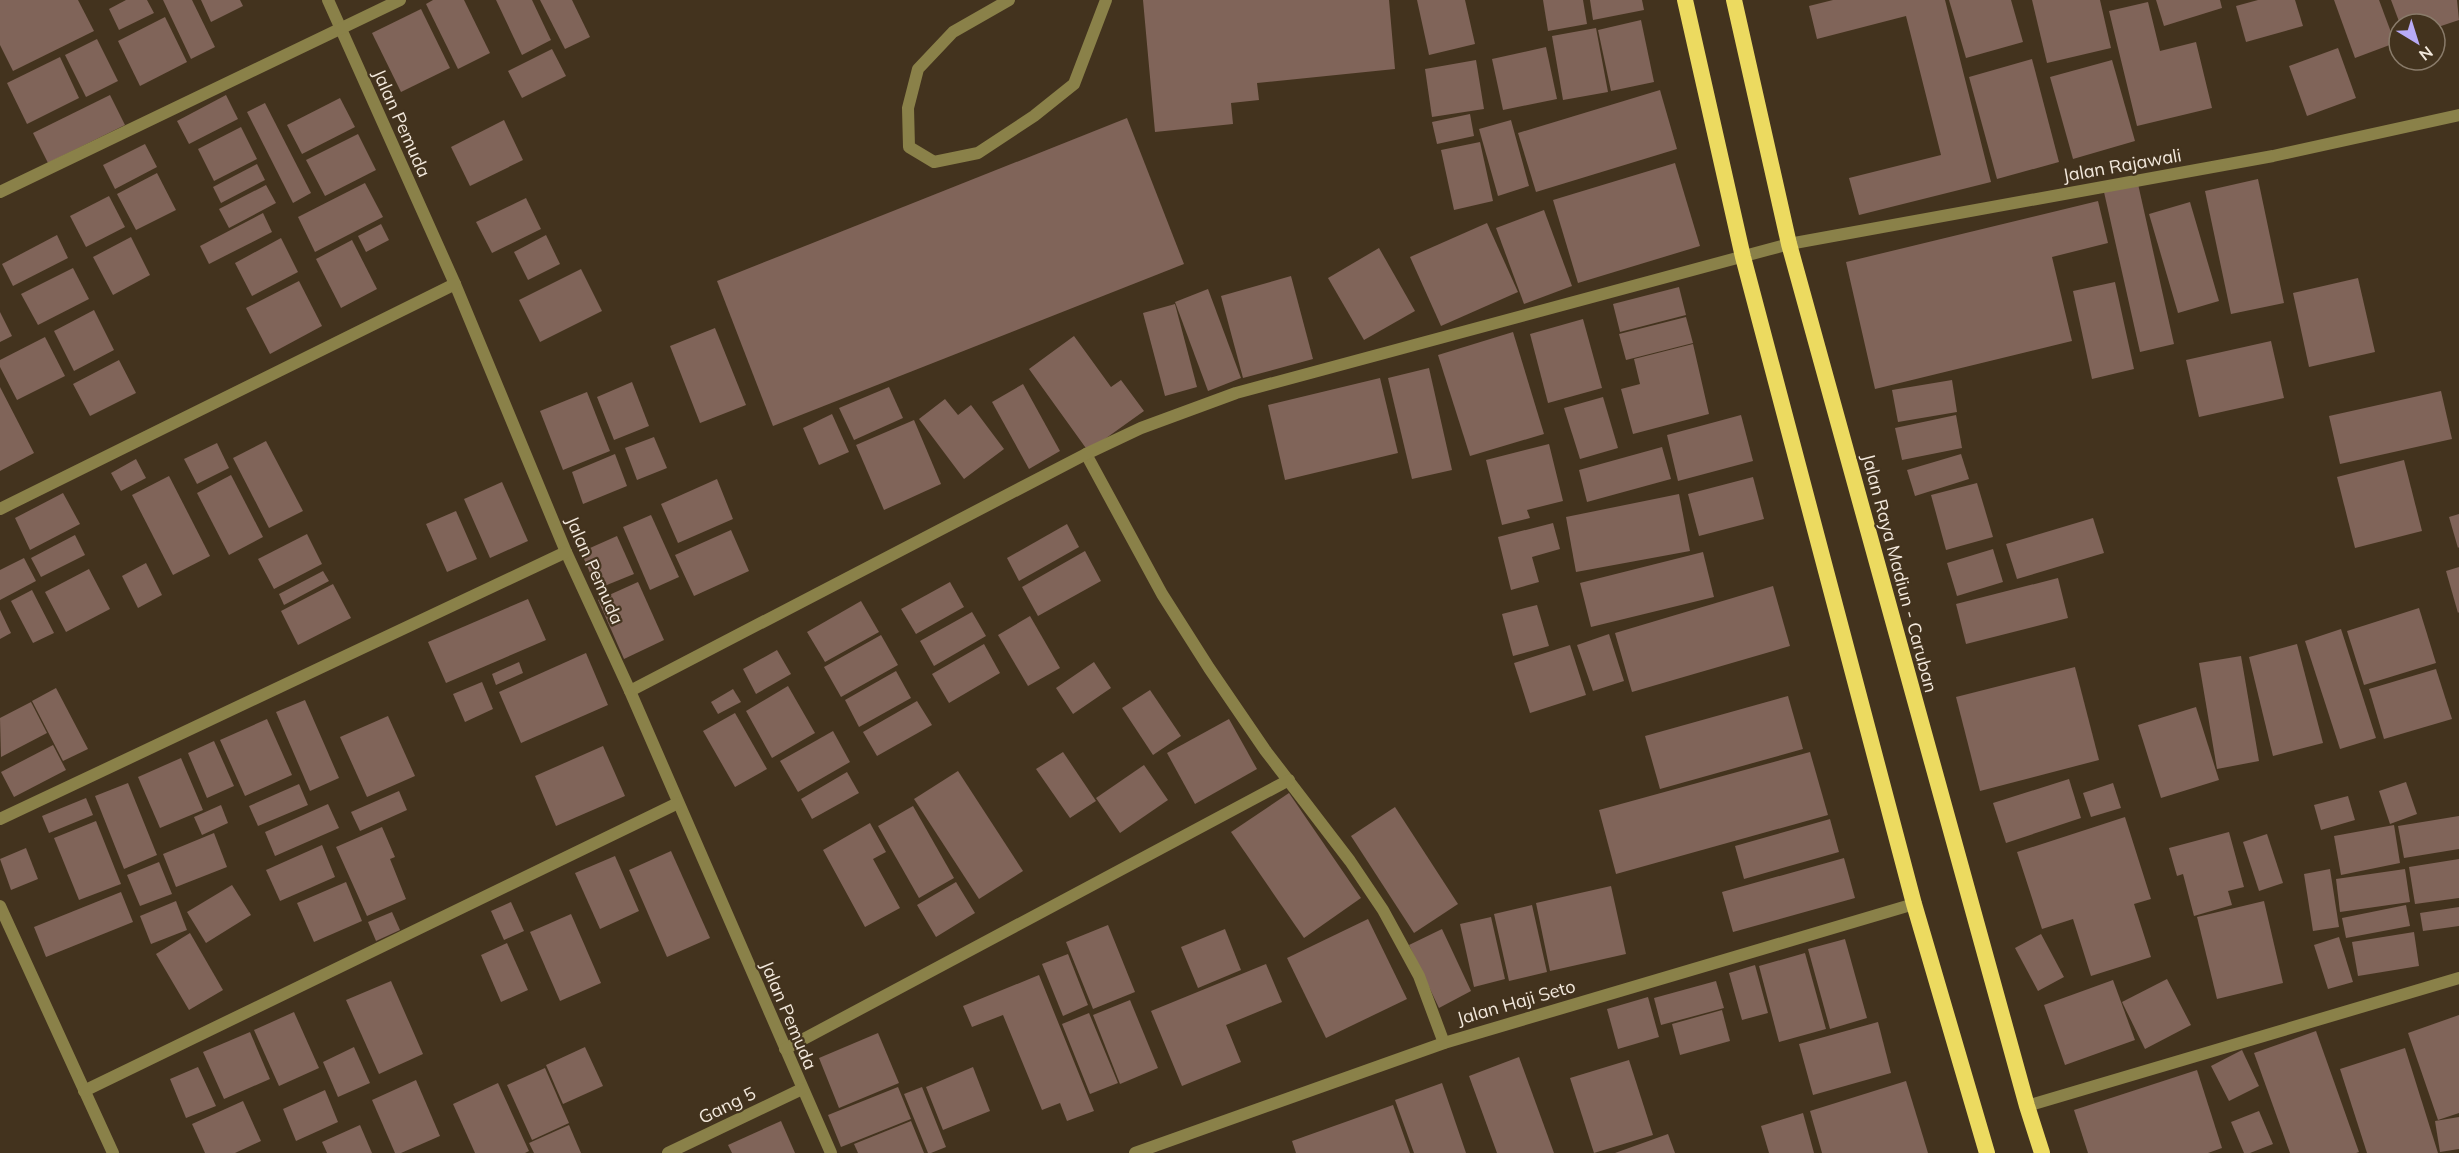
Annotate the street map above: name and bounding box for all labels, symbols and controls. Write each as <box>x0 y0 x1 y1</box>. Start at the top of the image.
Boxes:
north arrow <box>2387 12 2447 72</box>
text: N <box>2415 42 2437 65</box>
street label: Jalan Pemuda <box>368 65 436 181</box>
street label: Jalan Rajawali <box>2061 143 2183 187</box>
street label: Jalan Raya Madiun - Caruban <box>1857 451 1943 695</box>
street label: Jalan Pemuda <box>561 512 629 628</box>
street label: Jalan Pemuda <box>756 957 822 1073</box>
street label: Jalan Haji Seto <box>1454 974 1578 1030</box>
street label: Gang 5 <box>695 1081 760 1129</box>

